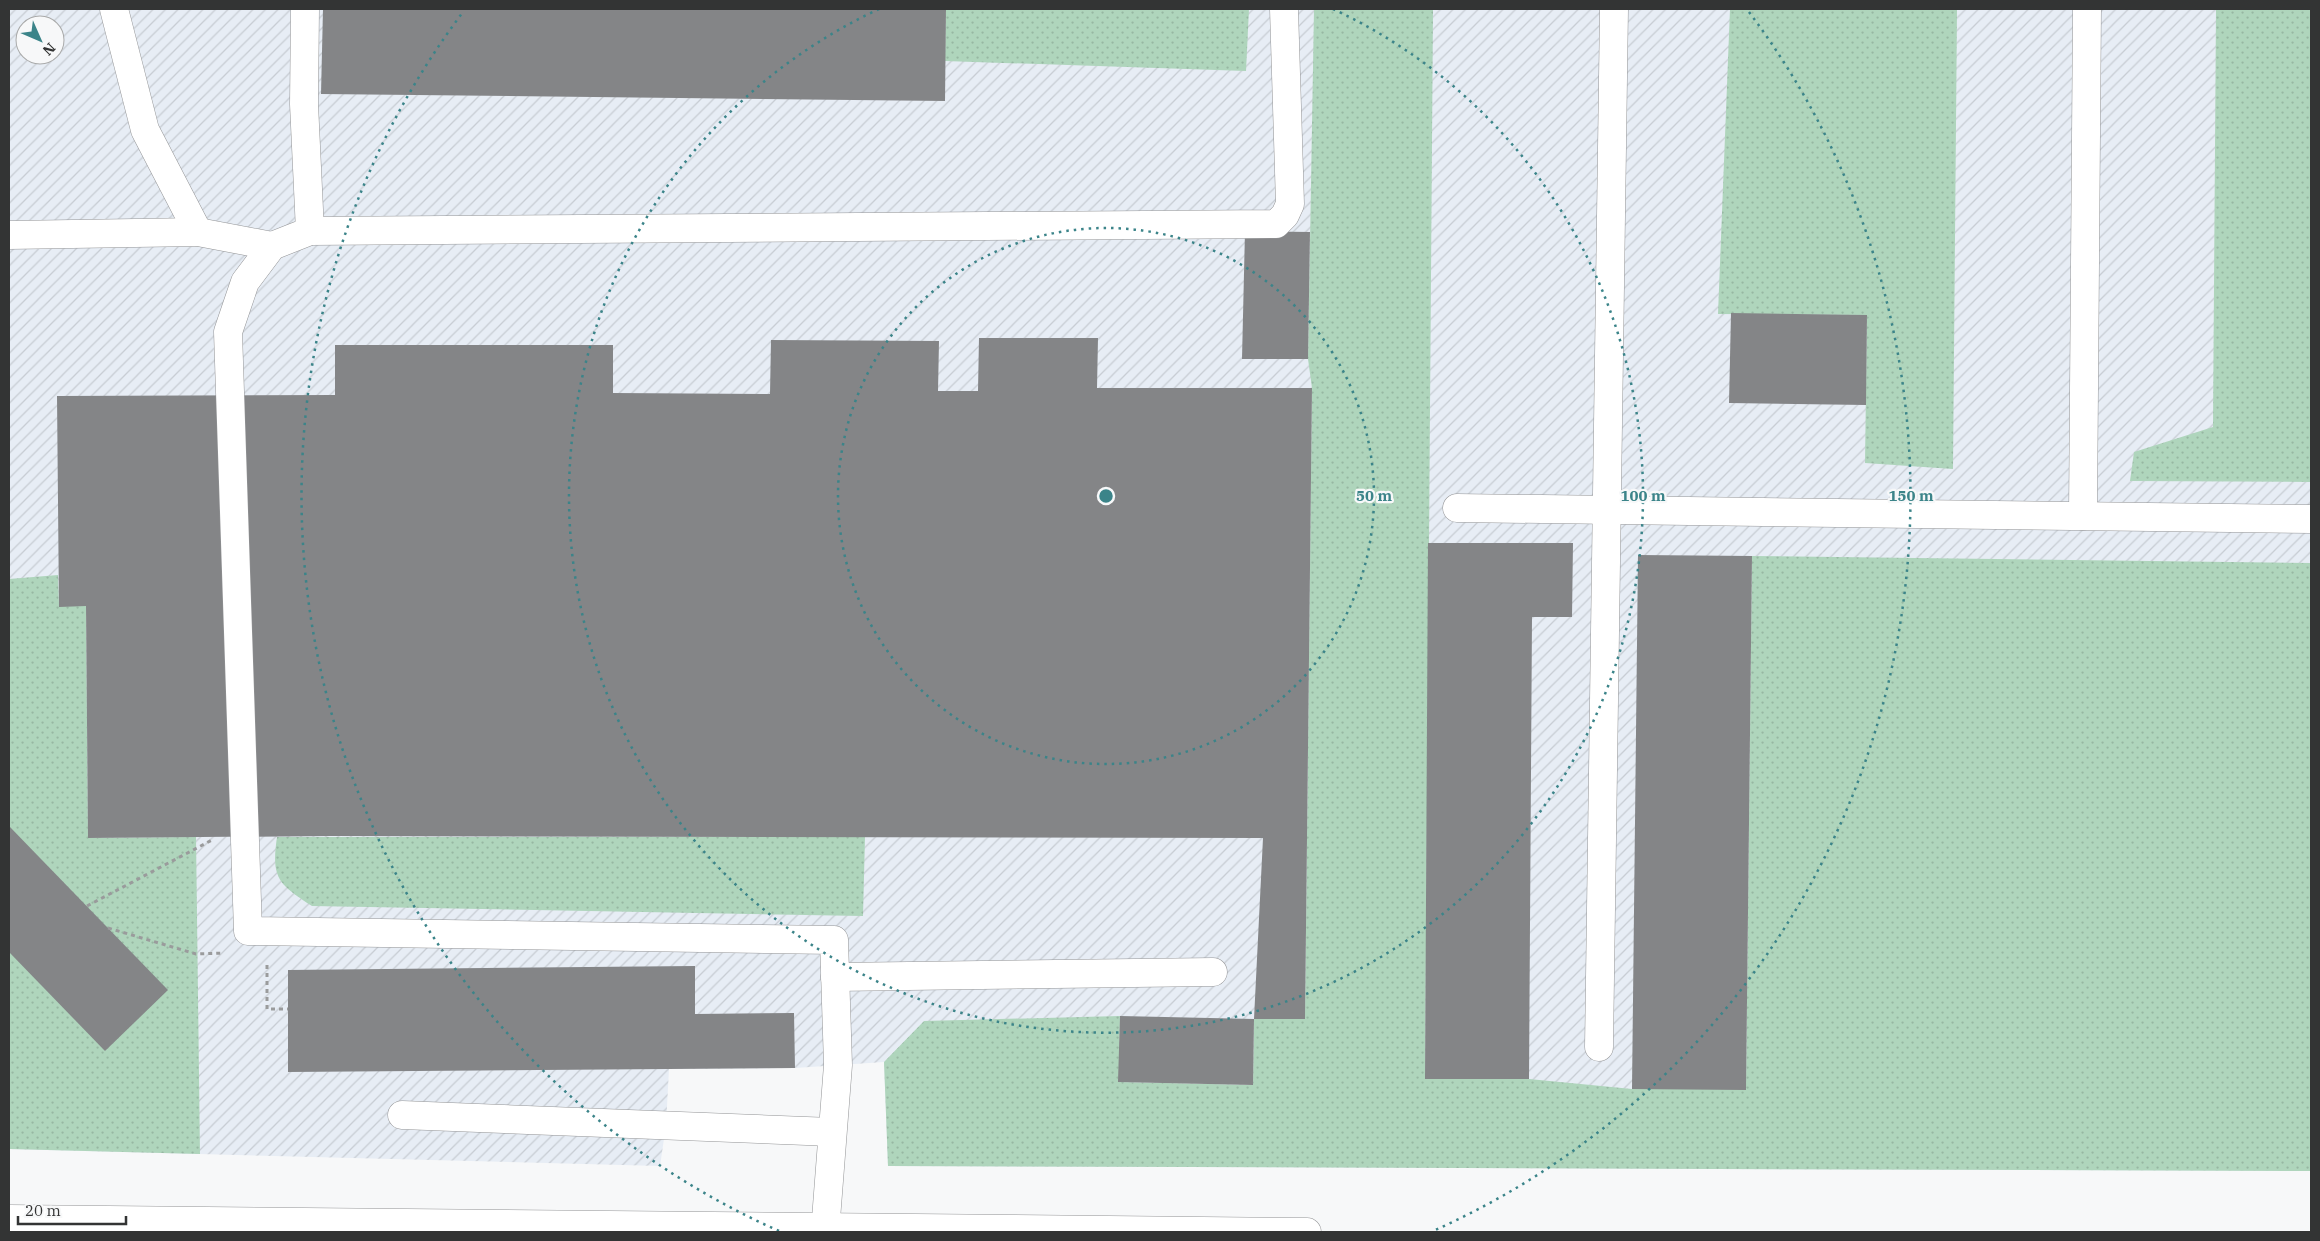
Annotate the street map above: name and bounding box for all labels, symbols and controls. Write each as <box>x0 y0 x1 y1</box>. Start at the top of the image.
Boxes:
north arrow <box>15 15 65 65</box>
text: N <box>39 39 59 59</box>
text: 50 m <box>1356 486 1392 505</box>
text: 100 m <box>1620 486 1666 505</box>
text: 150 m <box>1888 486 1934 505</box>
centre of rings <box>1097 487 1115 505</box>
scale bar <box>18 1194 125 1226</box>
text: 20 m <box>25 1201 61 1220</box>

